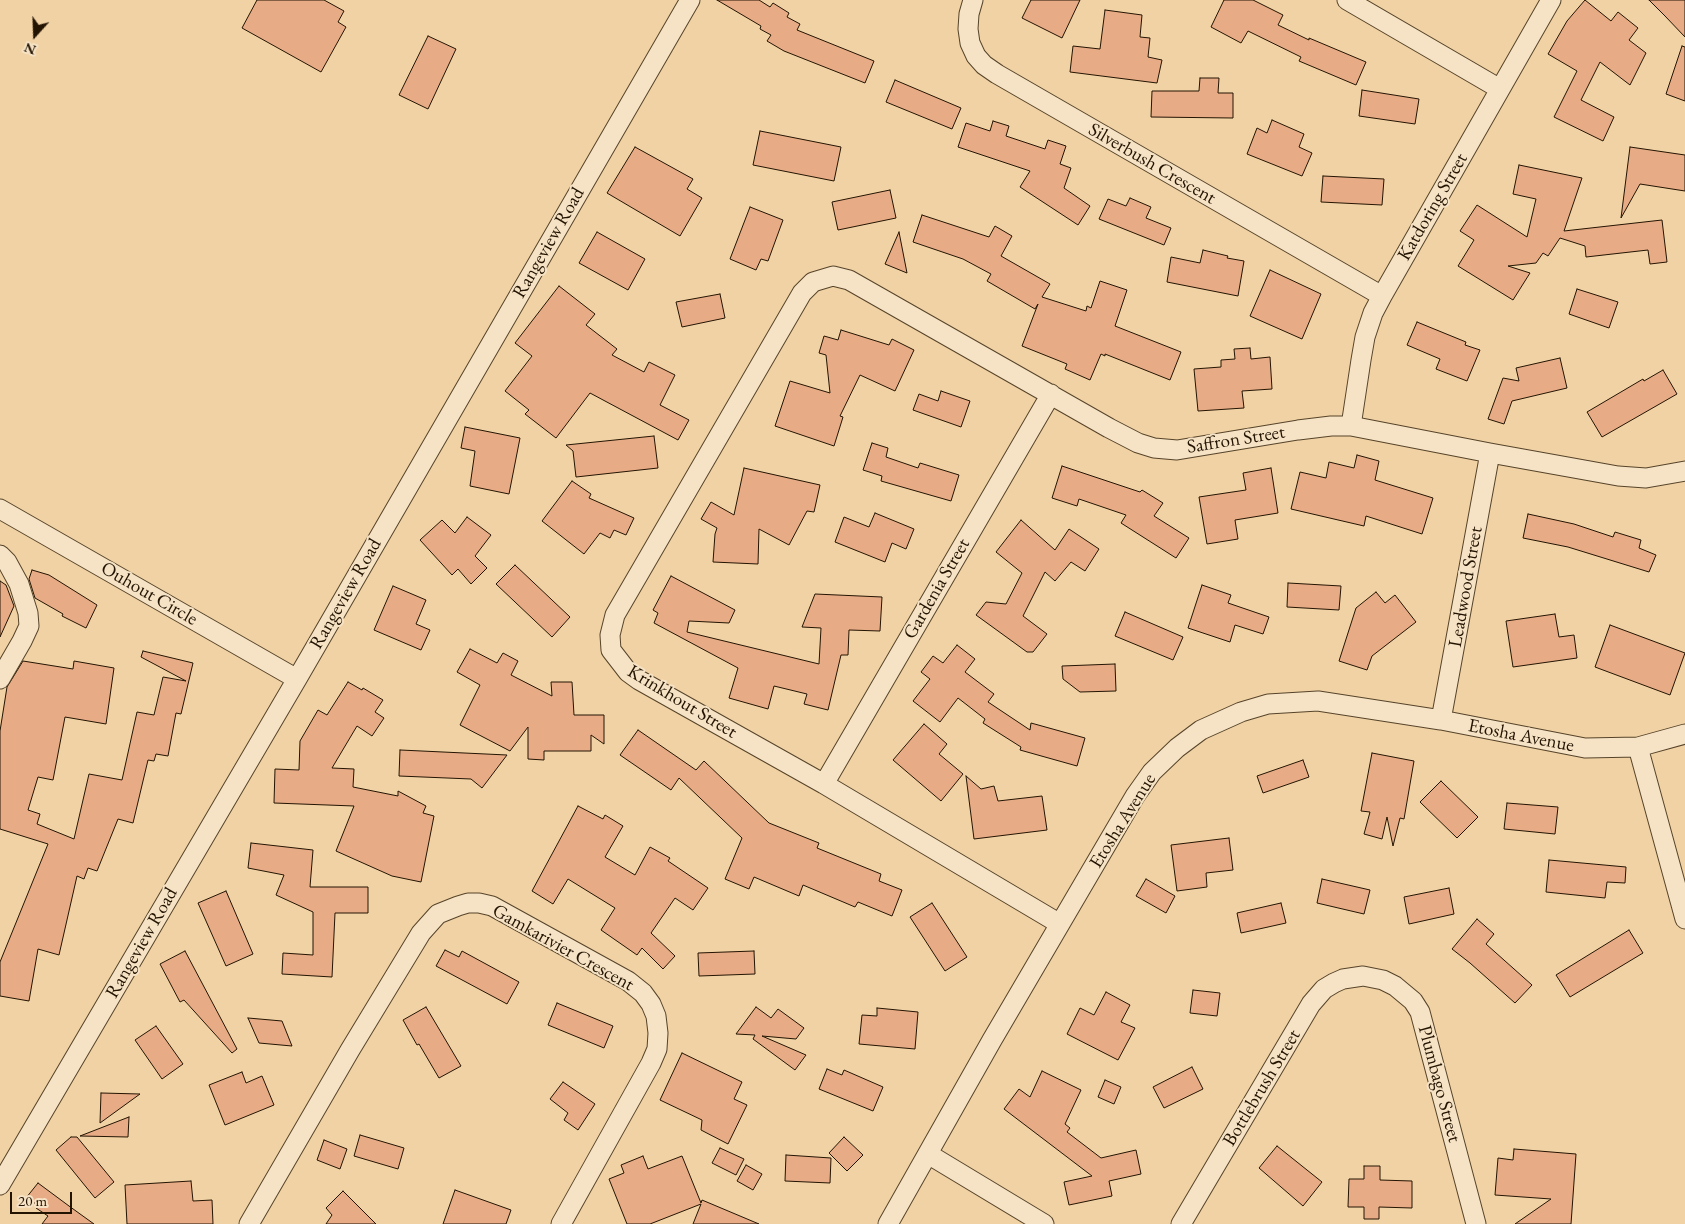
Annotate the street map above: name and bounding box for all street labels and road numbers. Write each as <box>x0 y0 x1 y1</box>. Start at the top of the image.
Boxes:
street label: Silverbush Crescent <box>1084 118 1220 210</box>
street label: Katdoring Street <box>1393 149 1473 265</box>
street label: Rangeview Road <box>508 184 590 302</box>
street label: Saffron Street <box>1185 421 1287 459</box>
street label: Leadwood Street <box>1444 525 1488 649</box>
street label: Rangeview Road <box>305 535 387 653</box>
street label: Gardenia Street <box>899 535 975 643</box>
street label: Ouhout Circle <box>97 557 201 631</box>
street label: Krinkhout Street <box>623 660 741 744</box>
street label: Etosha Avenue <box>1466 715 1576 757</box>
street label: Etosha Avenue <box>1085 769 1161 873</box>
street label: Rangeview Road <box>101 884 183 1002</box>
street label: Gamkarivier Crescent <box>488 900 638 996</box>
street label: Plumbago Street <box>1412 1023 1466 1145</box>
street label: Bottlebrush Street <box>1218 1026 1306 1150</box>

